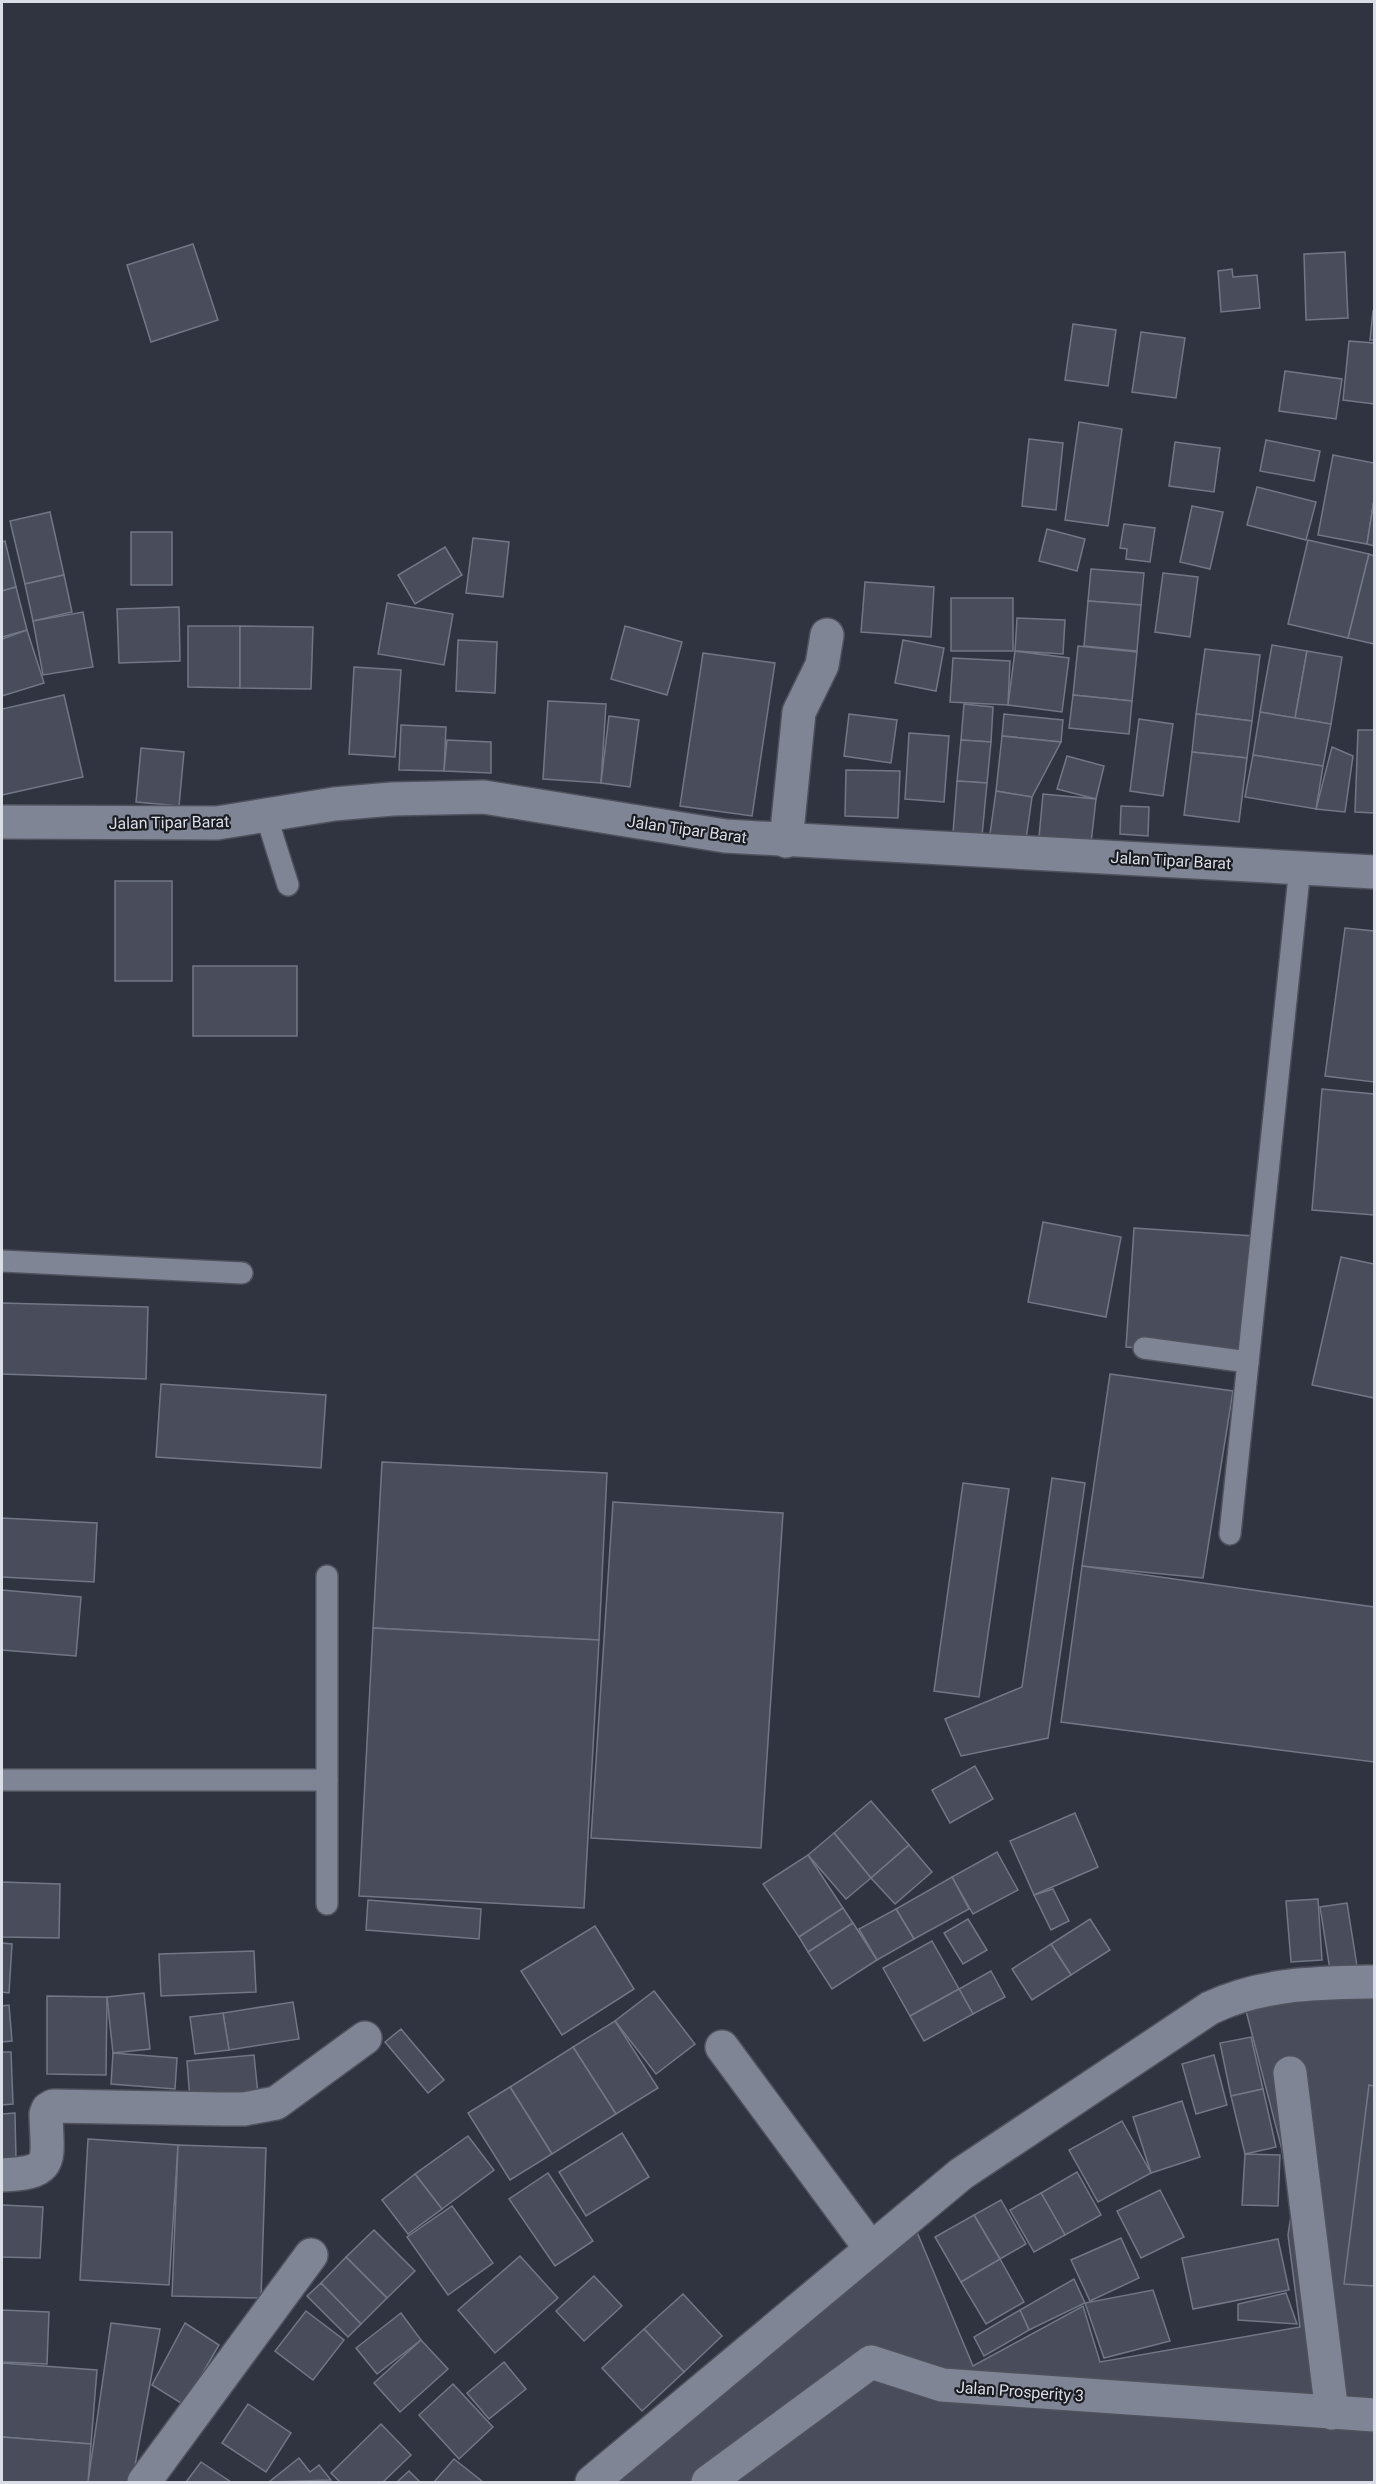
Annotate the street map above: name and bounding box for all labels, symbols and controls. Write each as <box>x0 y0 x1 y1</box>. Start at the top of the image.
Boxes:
street label: Jalan Tipar Barat <box>108 812 230 833</box>
street label: Jalan Tipar Barat <box>626 812 748 847</box>
street label: Jalan Tipar Barat <box>1110 848 1232 873</box>
street label: Jalan Prosperity 3 <box>955 2378 1085 2405</box>

